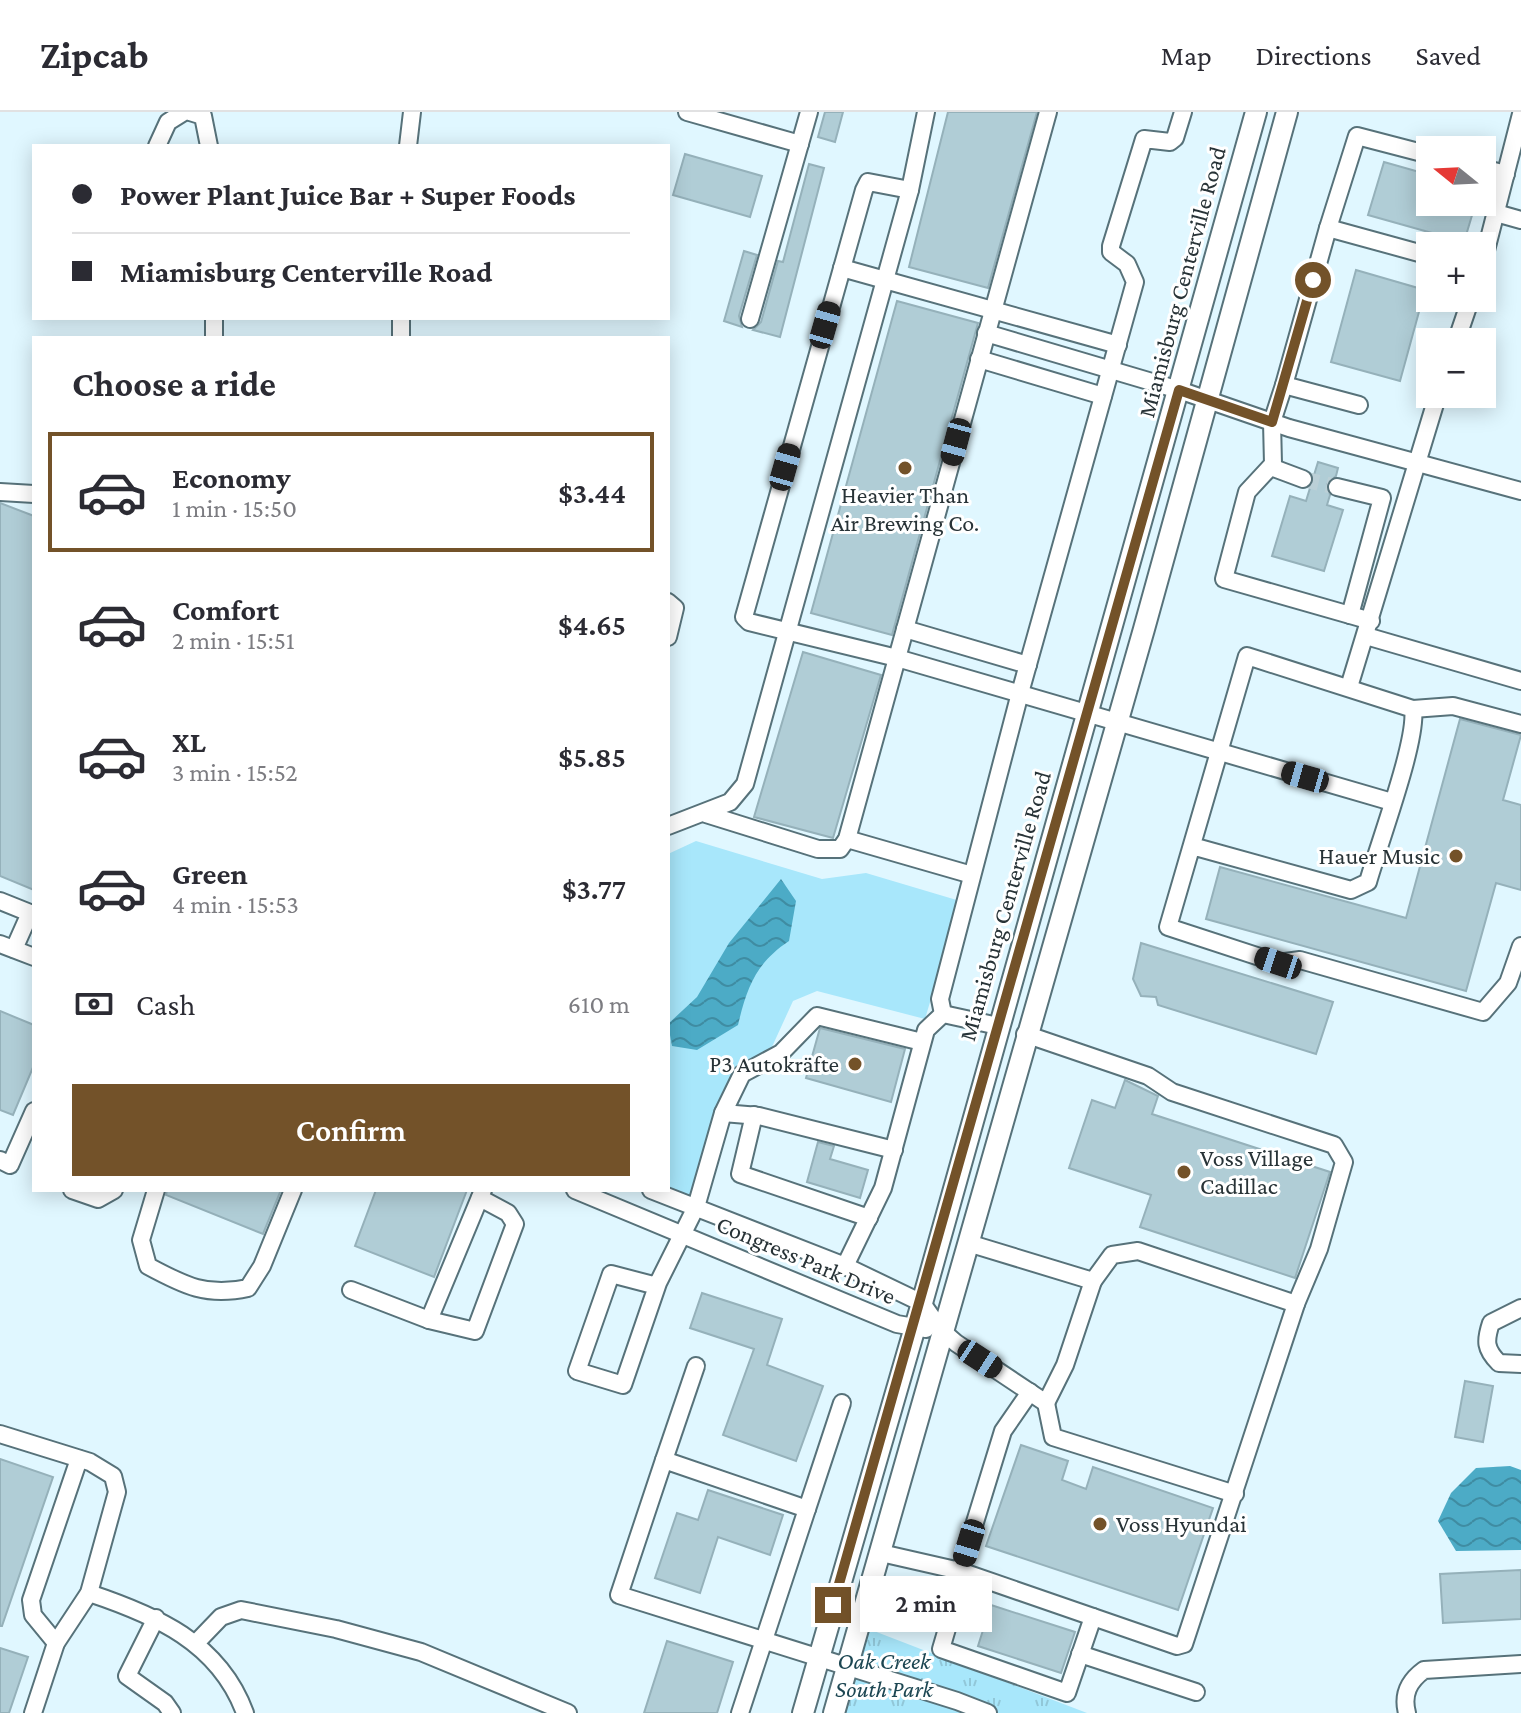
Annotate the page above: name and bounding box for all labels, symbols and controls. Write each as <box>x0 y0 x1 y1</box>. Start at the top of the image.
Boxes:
text: Zipcab <box>40 34 149 76</box>
text: Map <box>1161 40 1212 71</box>
text: Directions <box>1256 40 1371 71</box>
text: Saved <box>1415 40 1481 71</box>
north arrow <box>1416 136 1496 216</box>
map controls <box>1416 136 1496 408</box>
street label: Miamisburg Centerville Road <box>1132 143 1231 420</box>
text: Power Plant Juice Bar + Super Foods <box>120 178 576 211</box>
button: + <box>1416 232 1496 312</box>
text: Miamisburg Centerville Road <box>120 255 492 288</box>
route start <box>1295 262 1331 298</box>
car <box>807 299 843 351</box>
button: − <box>1416 328 1496 408</box>
text: Choose a ride <box>72 364 276 404</box>
car <box>938 416 974 468</box>
car <box>767 441 803 493</box>
icon: car <box>76 456 148 528</box>
marker: Heavier Than Air Brewing Co. <box>896 459 914 477</box>
text: Economy <box>172 461 291 494</box>
text: $3.44 <box>558 476 626 509</box>
place label: Heavier Than Air Brewing Co. <box>831 481 979 536</box>
text: 1 min · 15:50 <box>172 494 297 523</box>
icon: car <box>76 588 148 660</box>
text: Comfort <box>172 593 279 626</box>
text: $4.65 <box>558 608 626 641</box>
text: 2 min · 15:51 <box>172 626 295 655</box>
icon: car <box>76 720 148 792</box>
text: XL <box>172 725 206 758</box>
text: $5.85 <box>558 740 626 773</box>
text: 3 min · 15:52 <box>172 758 298 787</box>
car <box>1279 759 1331 795</box>
street label: Miamisburg Centerville Road <box>953 767 1056 1044</box>
place label: Hauer Music <box>1319 842 1440 869</box>
marker: Hauer Music <box>1447 847 1465 865</box>
icon: car <box>76 852 148 924</box>
text: Green <box>172 857 248 890</box>
text: $3.77 <box>562 872 626 905</box>
text: 4 min · 15:53 <box>172 890 299 919</box>
car <box>1251 944 1305 982</box>
icon: cash <box>72 982 116 1026</box>
text: Cash <box>136 988 195 1021</box>
text: 610 m <box>568 990 630 1019</box>
place label: P3 Autokräfte <box>709 1050 839 1077</box>
marker: P3 Autokräfte <box>846 1055 864 1073</box>
button: Confirm <box>72 1084 630 1176</box>
place label: Voss Village Cadillac <box>1200 1144 1313 1199</box>
marker: Voss Village Cadillac <box>1175 1163 1193 1181</box>
street label: Congress Park Drive <box>713 1210 900 1309</box>
car <box>953 1336 1007 1382</box>
place label: Voss Hyundai <box>1116 1510 1246 1537</box>
marker: Voss Hyundai <box>1091 1515 1109 1533</box>
car <box>951 1517 987 1569</box>
callout: 2 min <box>861 1577 993 1633</box>
route end <box>815 1587 851 1623</box>
text: 2 min <box>895 1589 957 1618</box>
park label: Oak Creek South Park <box>835 1647 935 1702</box>

